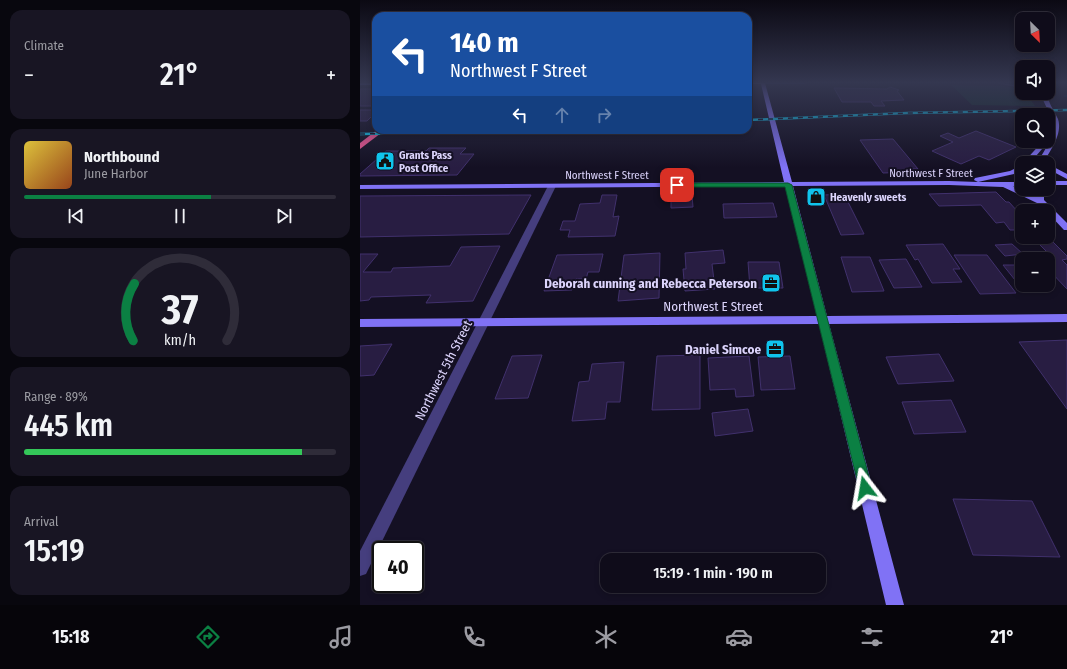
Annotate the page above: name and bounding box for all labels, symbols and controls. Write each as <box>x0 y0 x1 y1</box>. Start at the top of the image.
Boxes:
north arrow <box>1015 12 1055 52</box>
map controls <box>1015 12 1055 292</box>
text: 140 m <box>450 26 519 59</box>
icon: left <box>384 28 436 80</box>
text: Climate <box>24 38 64 53</box>
text: 21° <box>160 57 200 93</box>
text: Northwest F Street <box>450 60 587 82</box>
button: sound <box>1015 60 1055 100</box>
text: − <box>24 62 34 89</box>
text: + <box>326 62 336 89</box>
icon: left <box>509 104 531 126</box>
icon: ahead <box>551 104 573 126</box>
icon: right <box>593 104 615 126</box>
button: search <box>1015 108 1055 148</box>
text: Northbound <box>84 148 160 166</box>
place label: Grants Pass Post Office <box>399 149 452 175</box>
public building icon: Grants Pass Post Office <box>374 150 396 172</box>
button: layers <box>1015 156 1055 196</box>
text: June Harbor <box>84 166 148 181</box>
street label: Northwest F Street <box>889 167 973 180</box>
pin <box>660 168 694 202</box>
street label: Northwest F Street <box>565 169 649 182</box>
icon: arrive <box>666 174 688 196</box>
shop icon: Heavenly sweets <box>805 186 827 208</box>
place label: Heavenly sweets <box>830 191 907 204</box>
button: + <box>1015 204 1055 244</box>
icon: previous <box>65 205 87 227</box>
icon: pause <box>169 205 191 227</box>
icon: next <box>273 205 295 227</box>
button: − <box>1015 252 1055 292</box>
office icon: Deborah cunning and Rebecca Peterson <box>760 272 782 294</box>
place label: Deborah cunning and Rebecca Peterson <box>544 276 757 291</box>
text: 37 <box>160 284 199 334</box>
street label: Northwest E Street <box>663 299 763 314</box>
street label: Northwest 5th Street <box>412 317 475 423</box>
text: km/h <box>164 331 196 348</box>
office icon: Daniel Simcoe <box>764 338 786 360</box>
place label: Daniel Simcoe <box>685 342 761 357</box>
text: Range · 89% <box>24 389 88 404</box>
text: 445 km <box>24 408 113 444</box>
position arrow <box>844 467 886 509</box>
text: Arrival <box>24 514 58 529</box>
text: 15:19 <box>24 533 84 569</box>
speed limit sign: 40 <box>372 541 424 593</box>
text: 15:19 · 1 min · 190 m <box>653 564 773 582</box>
icon: directions <box>194 623 222 651</box>
icon: music <box>327 623 355 651</box>
icon: phone <box>460 623 488 651</box>
icon: climate <box>592 623 620 651</box>
icon: car <box>725 623 753 651</box>
icon: filters <box>858 623 886 651</box>
text: 15:18 <box>52 626 89 648</box>
text: 21° <box>990 626 1015 648</box>

